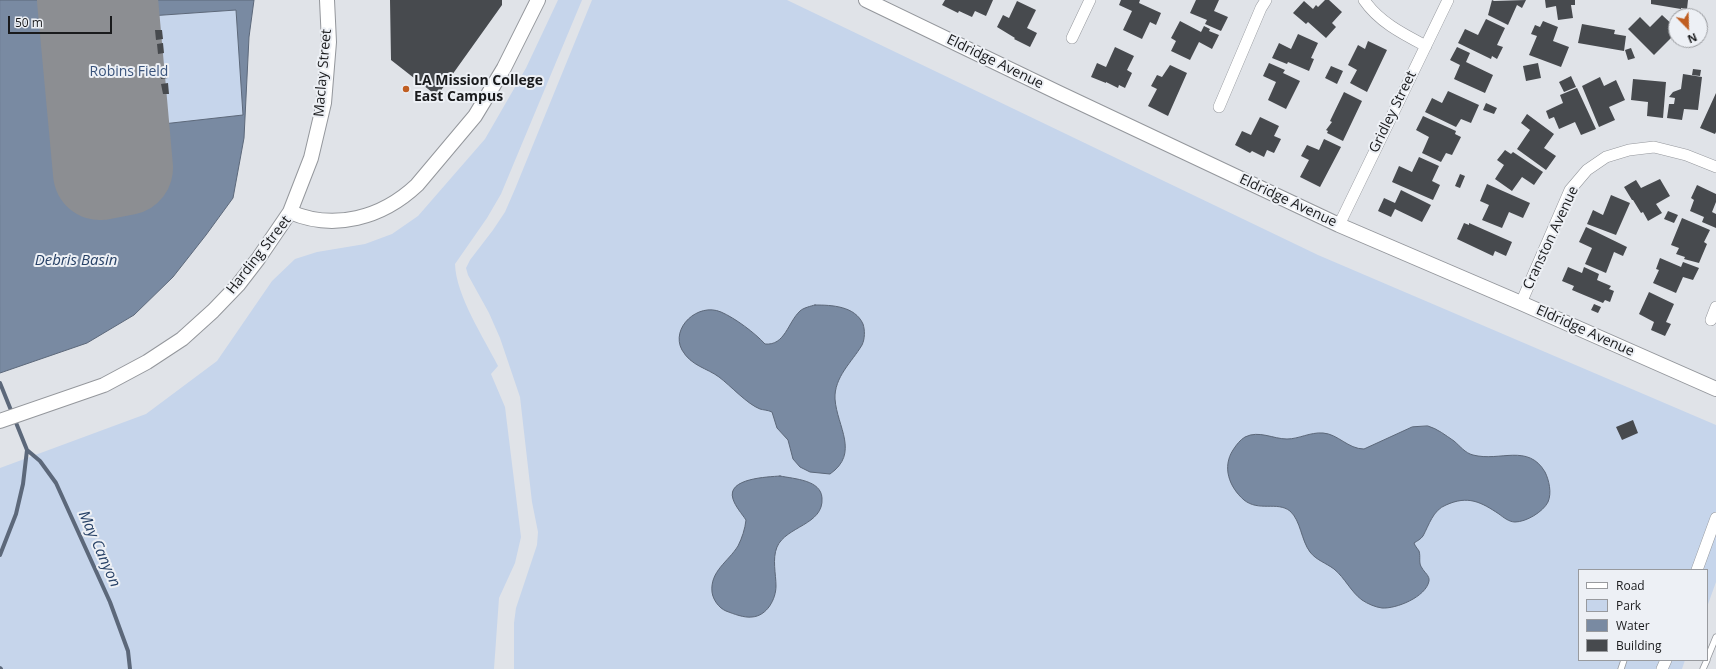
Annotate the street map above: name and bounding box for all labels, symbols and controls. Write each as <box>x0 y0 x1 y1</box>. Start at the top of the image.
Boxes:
scale bar <box>10 8 114 34</box>
north arrow <box>1668 8 1708 48</box>
text: 50 m <box>15 14 43 31</box>
street label: Maclay Street <box>311 28 335 118</box>
text: N <box>1685 30 1700 47</box>
street label: Eldridge Avenue <box>944 31 1046 93</box>
park label: Robins Field <box>90 64 168 80</box>
street label: Gridley Street <box>1366 68 1420 156</box>
place label: LA Mission College East Campus <box>414 73 543 106</box>
marker: LA Mission College East Campus <box>401 84 411 94</box>
street label: Eldridge Avenue <box>1237 171 1339 231</box>
street label: Cranston Avenue <box>1520 184 1582 292</box>
street label: Harding Street <box>223 212 295 298</box>
water label: Debris Basin <box>35 252 117 270</box>
street label: Eldridge Avenue <box>1533 302 1637 360</box>
water label: May Canyon <box>74 508 124 590</box>
legend <box>1578 569 1708 661</box>
text: Road <box>1616 577 1645 594</box>
text: Park <box>1616 597 1641 614</box>
text: Water <box>1616 617 1650 634</box>
text: Building <box>1616 637 1661 654</box>

